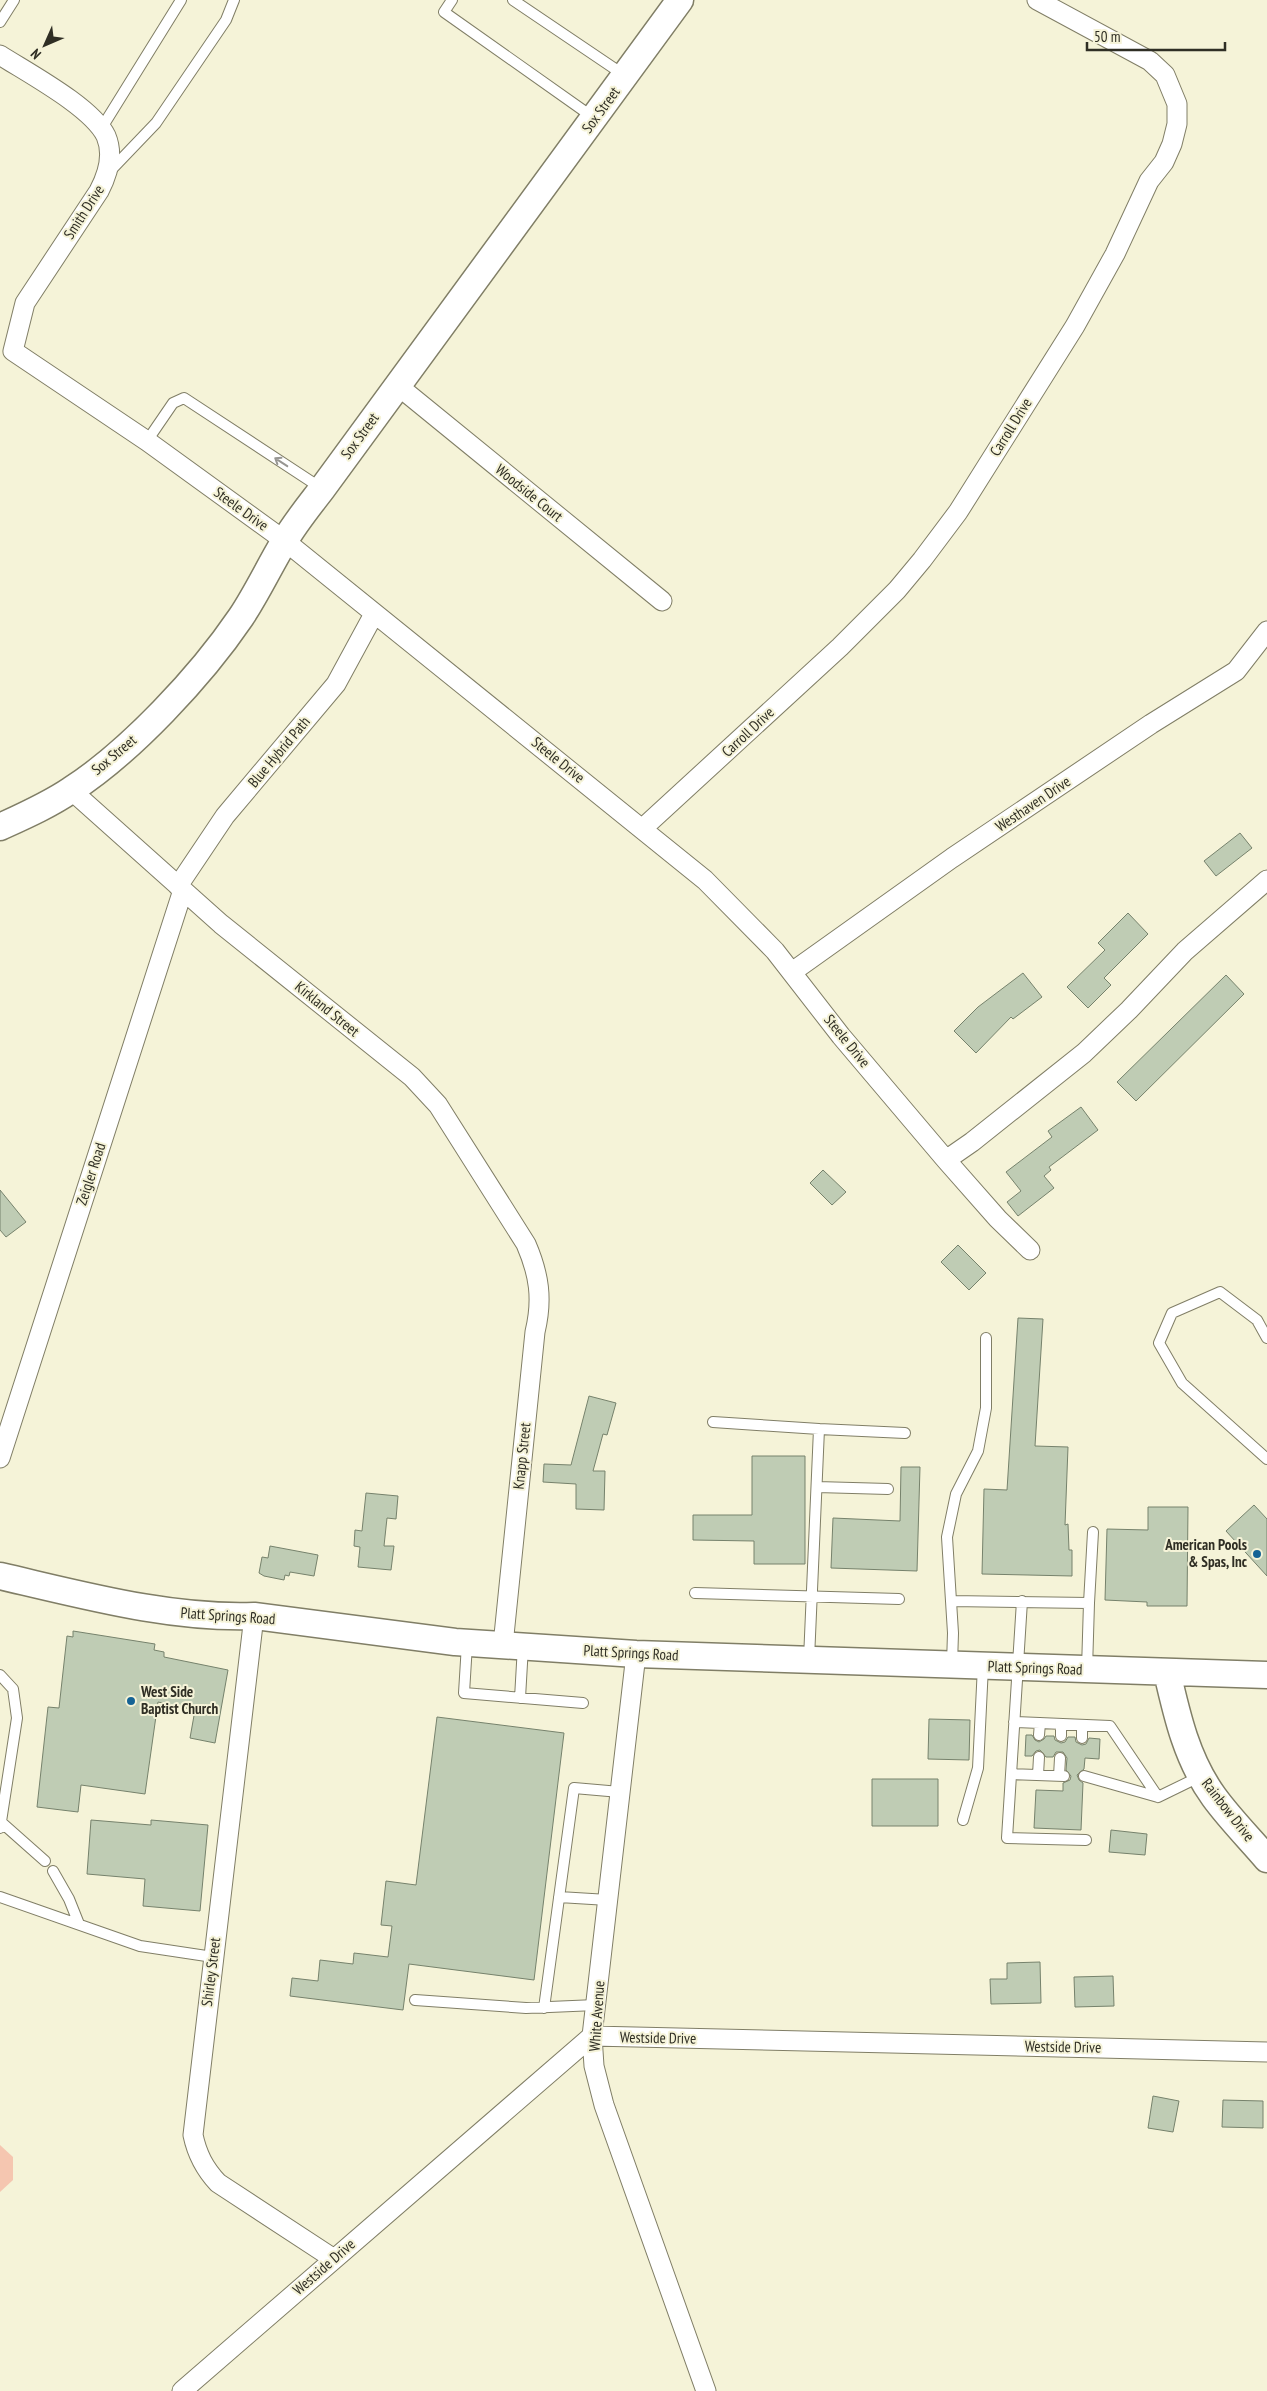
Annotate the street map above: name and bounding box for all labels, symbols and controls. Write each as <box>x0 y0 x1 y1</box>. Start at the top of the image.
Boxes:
north arrow <box>20 20 70 70</box>
scale bar <box>1087 20 1224 52</box>
text: 50 m <box>1094 27 1120 46</box>
text: N <box>27 45 45 63</box>
street label: Sox Street <box>577 83 624 137</box>
street label: Smith Drive <box>59 181 108 242</box>
street label: Carroll Drive <box>985 394 1036 459</box>
street label: Sox Street <box>336 409 383 463</box>
one-way arrow <box>274 457 288 467</box>
street label: Woodside Court <box>492 460 567 526</box>
street label: Steele Drive <box>210 482 272 535</box>
street label: Carroll Drive <box>717 703 778 761</box>
street label: Blue Hybrid Path <box>243 712 314 791</box>
street label: Sox Street <box>87 730 140 779</box>
street label: Steele Drive <box>528 732 589 787</box>
street label: Westhaven Drive <box>992 772 1074 836</box>
street label: Kirkland Street <box>291 977 363 1040</box>
street label: Steele Drive <box>820 1010 875 1071</box>
street label: Zeigler Road <box>72 1140 110 1207</box>
street label: Knapp Street <box>509 1422 534 1490</box>
place label: American Pools & Spas, Inc <box>1164 1535 1248 1571</box>
marker: American Pools & Spas, Inc <box>1251 1548 1263 1560</box>
street label: Platt Springs Road <box>180 1603 276 1628</box>
street label: Platt Springs Road <box>583 1641 679 1664</box>
street label: Platt Springs Road <box>987 1656 1083 1679</box>
place label: West Side Baptist Church <box>140 1682 218 1718</box>
marker: West Side Baptist Church <box>125 1695 137 1707</box>
street label: Rainbow Drive <box>1198 1774 1259 1845</box>
street label: Shirley Street <box>197 1936 224 2007</box>
street label: White Avenue <box>585 1980 608 2052</box>
street label: Westside Drive <box>620 2027 696 2048</box>
street label: Westside Drive <box>1025 2036 1101 2057</box>
street label: Westside Drive <box>289 2234 359 2299</box>

